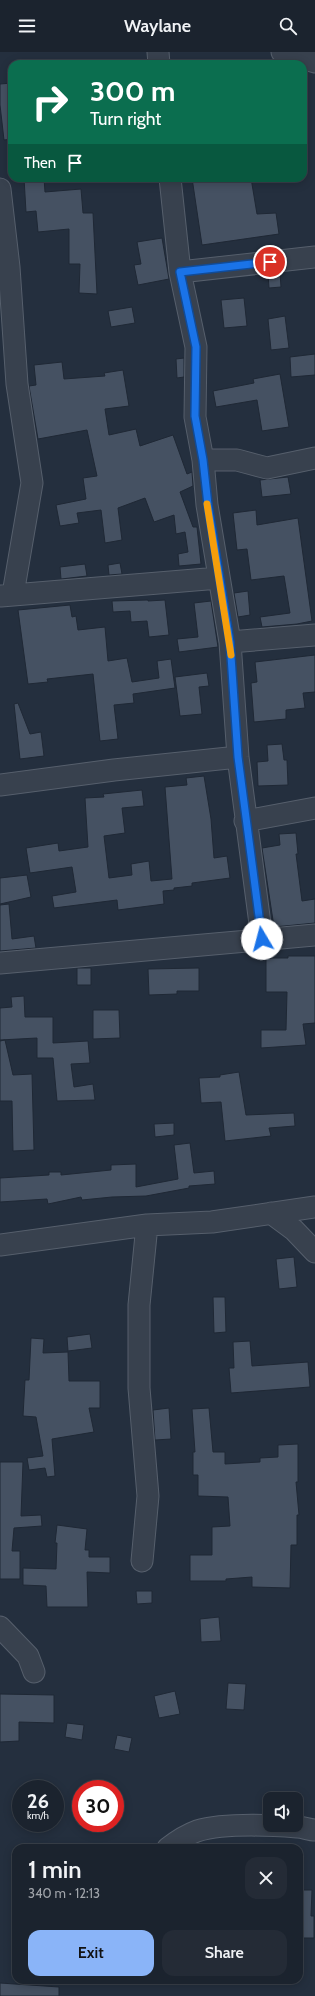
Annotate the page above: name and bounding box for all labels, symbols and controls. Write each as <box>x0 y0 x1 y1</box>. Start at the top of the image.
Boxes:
icon: menu <box>16 15 38 37</box>
text: Waylane <box>124 15 191 37</box>
icon: search <box>277 15 299 37</box>
text: 300 m <box>90 74 175 108</box>
icon: right <box>24 76 76 128</box>
text: Turn right <box>90 108 161 130</box>
icon: arrive <box>64 152 86 174</box>
text: Then <box>24 154 56 172</box>
pin <box>253 245 287 279</box>
icon: arrive <box>259 251 281 273</box>
position arrow <box>241 918 283 960</box>
speed limit sign: 30 <box>72 1780 124 1832</box>
text: 26 <box>27 1789 49 1813</box>
map controls <box>263 1792 303 1832</box>
button: sound <box>263 1792 303 1832</box>
text: km/h <box>27 1809 49 1822</box>
text: 1 min <box>28 1855 82 1884</box>
button: close <box>245 1857 287 1899</box>
text: 340 m · 12:13 <box>28 1885 100 1901</box>
button: Exit <box>28 1930 154 1976</box>
button: Share <box>162 1930 287 1976</box>

